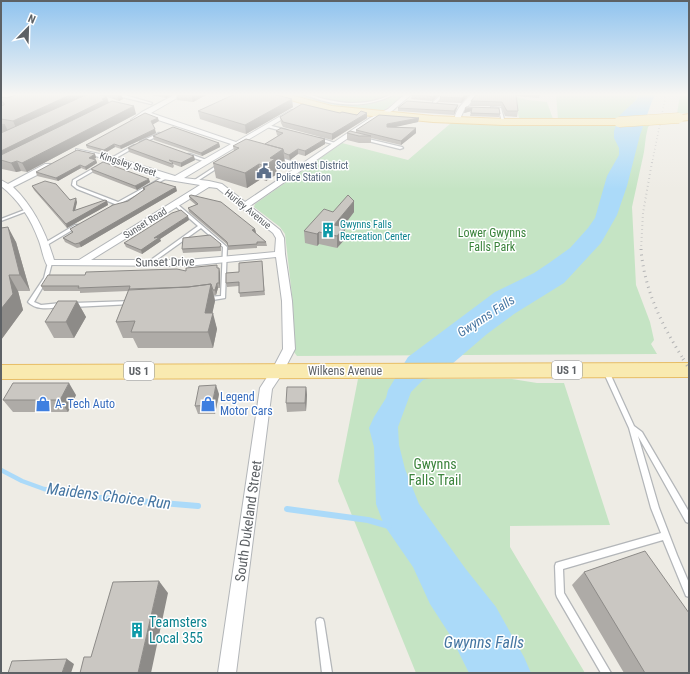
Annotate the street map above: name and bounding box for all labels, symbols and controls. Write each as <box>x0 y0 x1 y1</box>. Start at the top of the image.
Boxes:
north arrow <box>8 8 48 48</box>
text: N <box>26 12 38 27</box>
street label: Kingsley Street <box>98 150 158 178</box>
place label: Southwest District Police Station <box>276 160 348 183</box>
public building icon: Southwest District Police Station <box>255 162 273 180</box>
street label: Hurley Avenue <box>223 187 274 231</box>
street label: Sunset Road <box>121 205 169 241</box>
place label: Gwynns Falls Recreation Center <box>340 219 410 242</box>
building icon: Gwynns Falls Recreation Center <box>319 221 337 239</box>
park label: Lower Gwynns Falls Park <box>458 226 526 254</box>
street label: Sunset Drive <box>135 254 195 270</box>
water label: Gwynns Falls <box>455 292 518 340</box>
road number: US 1 <box>552 361 582 379</box>
road number: US 1 <box>124 362 154 380</box>
street label: Wilkens Avenue <box>308 364 382 378</box>
place label: Legend Motor Cars <box>220 390 273 418</box>
shop icon: A- Tech Auto <box>34 395 52 413</box>
shop icon: Legend Motor Cars <box>199 395 217 413</box>
place label: A- Tech Auto <box>55 397 115 411</box>
park label: Gwynns Falls Trail <box>409 456 461 488</box>
street label: South Dukeland Street <box>232 459 264 583</box>
water label: Maidens Choice Run <box>46 479 172 513</box>
place label: Teamsters Local 355 <box>149 614 207 646</box>
building icon: Teamsters Local 355 <box>128 621 146 639</box>
water label: Gwynns Falls <box>444 633 524 652</box>

